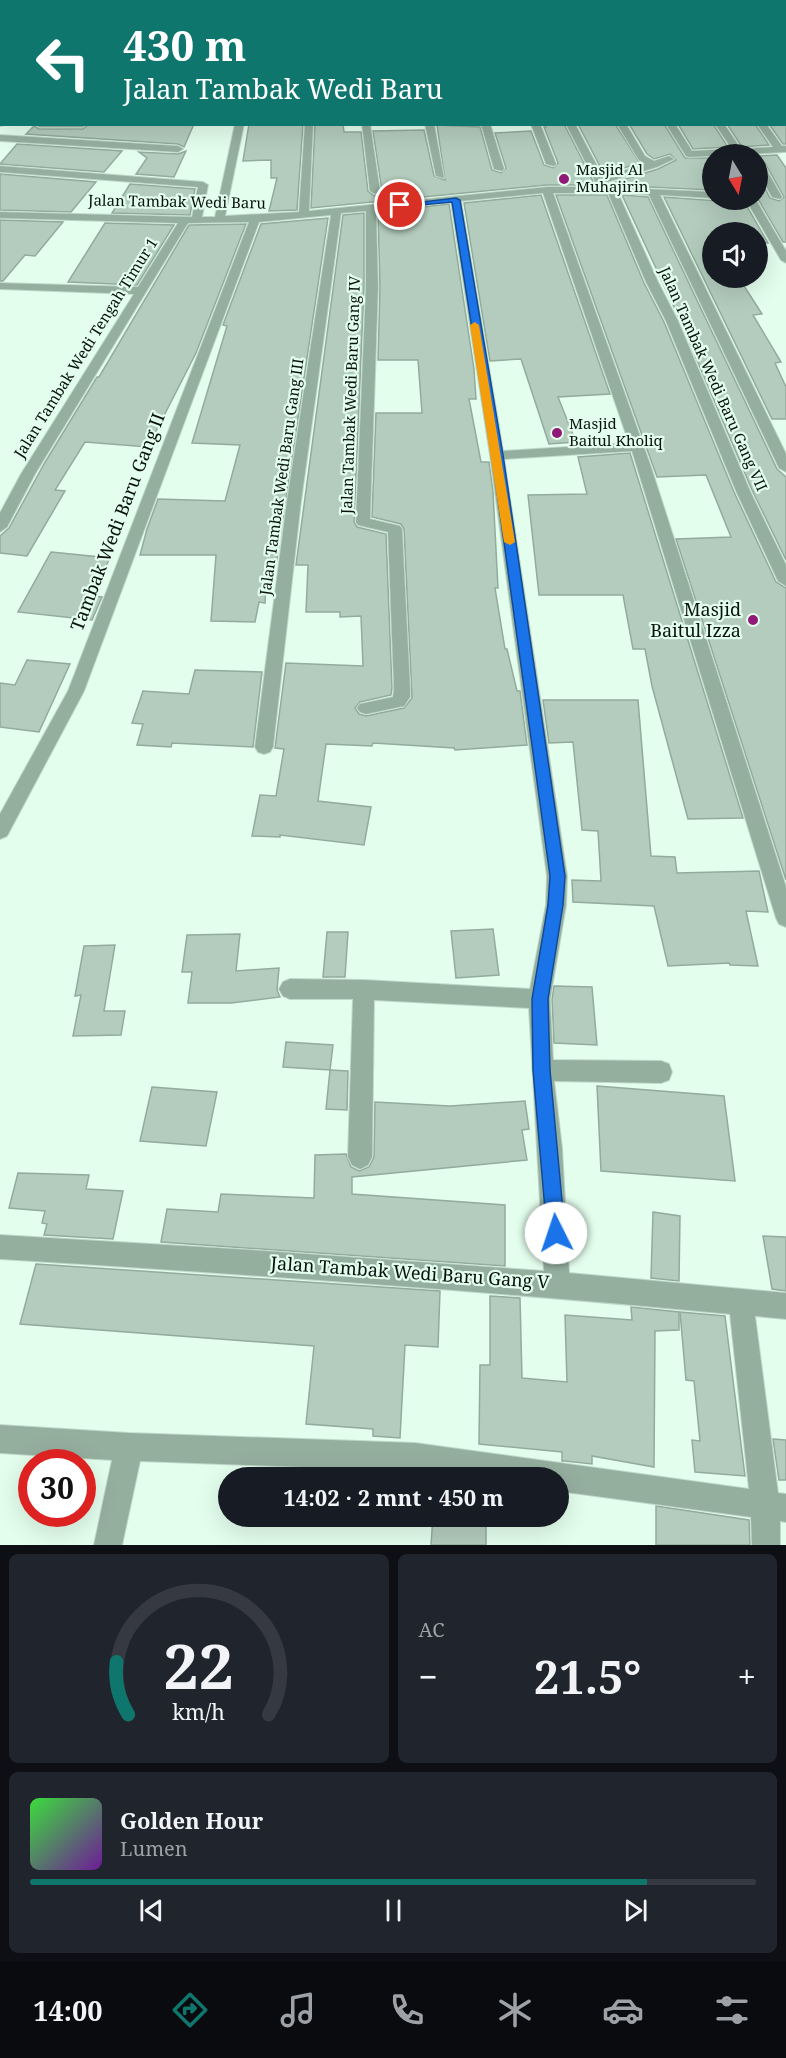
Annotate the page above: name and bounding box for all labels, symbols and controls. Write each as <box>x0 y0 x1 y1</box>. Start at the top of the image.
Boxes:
text: 430 m <box>123 16 247 73</box>
icon: left <box>24 24 102 102</box>
text: Jalan Tambak Wedi Baru <box>123 70 443 107</box>
north arrow <box>702 144 768 210</box>
map controls <box>702 144 768 288</box>
place label: Masjid Al Muhajirin <box>576 159 649 196</box>
marker: Masjid Al Muhajirin <box>557 172 571 186</box>
pin <box>374 179 425 230</box>
icon: arrive <box>383 188 416 221</box>
street label: Jalan Tambak Wedi Baru <box>87 189 267 213</box>
button: sound <box>702 222 768 288</box>
street label: Jalan Tambak Wedi Tengah Timur 1 <box>8 234 161 462</box>
street label: Jalan Tambak Wedi Baru Gang VII <box>655 262 773 494</box>
street label: Jalan Tambak Wedi Baru Gang IV <box>336 275 364 515</box>
street label: Jalan Tambak Wedi Baru Gang III <box>254 357 308 598</box>
street label: Tambak Wedi Baru Gang II <box>64 409 170 634</box>
place label: Masjid Baitul Kholiq <box>569 413 663 450</box>
marker: Masjid Baitul Kholiq <box>550 426 564 440</box>
place label: Masjid Baitul Izza <box>650 597 741 642</box>
marker: Masjid Baitul Izza <box>746 613 760 627</box>
position arrow <box>524 1201 588 1265</box>
street label: Jalan Tambak Wedi Baru Gang V <box>269 1250 551 1294</box>
speed limit sign: 30 <box>18 1449 96 1527</box>
text: 14:02 · 2 mnt · 450 m <box>283 1482 504 1512</box>
text: AC <box>419 1616 444 1643</box>
text: 22 <box>163 1622 234 1707</box>
text: 21.5° <box>534 1646 641 1707</box>
text: − <box>419 1654 438 1699</box>
text: + <box>738 1654 756 1699</box>
text: km/h <box>172 1698 225 1727</box>
text: Golden Hour <box>120 1805 263 1835</box>
text: Lumen <box>120 1835 188 1862</box>
icon: previous <box>135 1894 168 1927</box>
icon: pause <box>377 1894 410 1927</box>
icon: next <box>619 1894 652 1927</box>
icon: directions <box>169 1989 211 2031</box>
icon: music <box>277 1989 319 2031</box>
icon: phone <box>386 1989 428 2031</box>
icon: climate <box>494 1989 536 2031</box>
icon: car <box>602 1989 644 2031</box>
icon: filters <box>711 1989 753 2031</box>
text: 14:00 <box>33 1992 102 2029</box>

